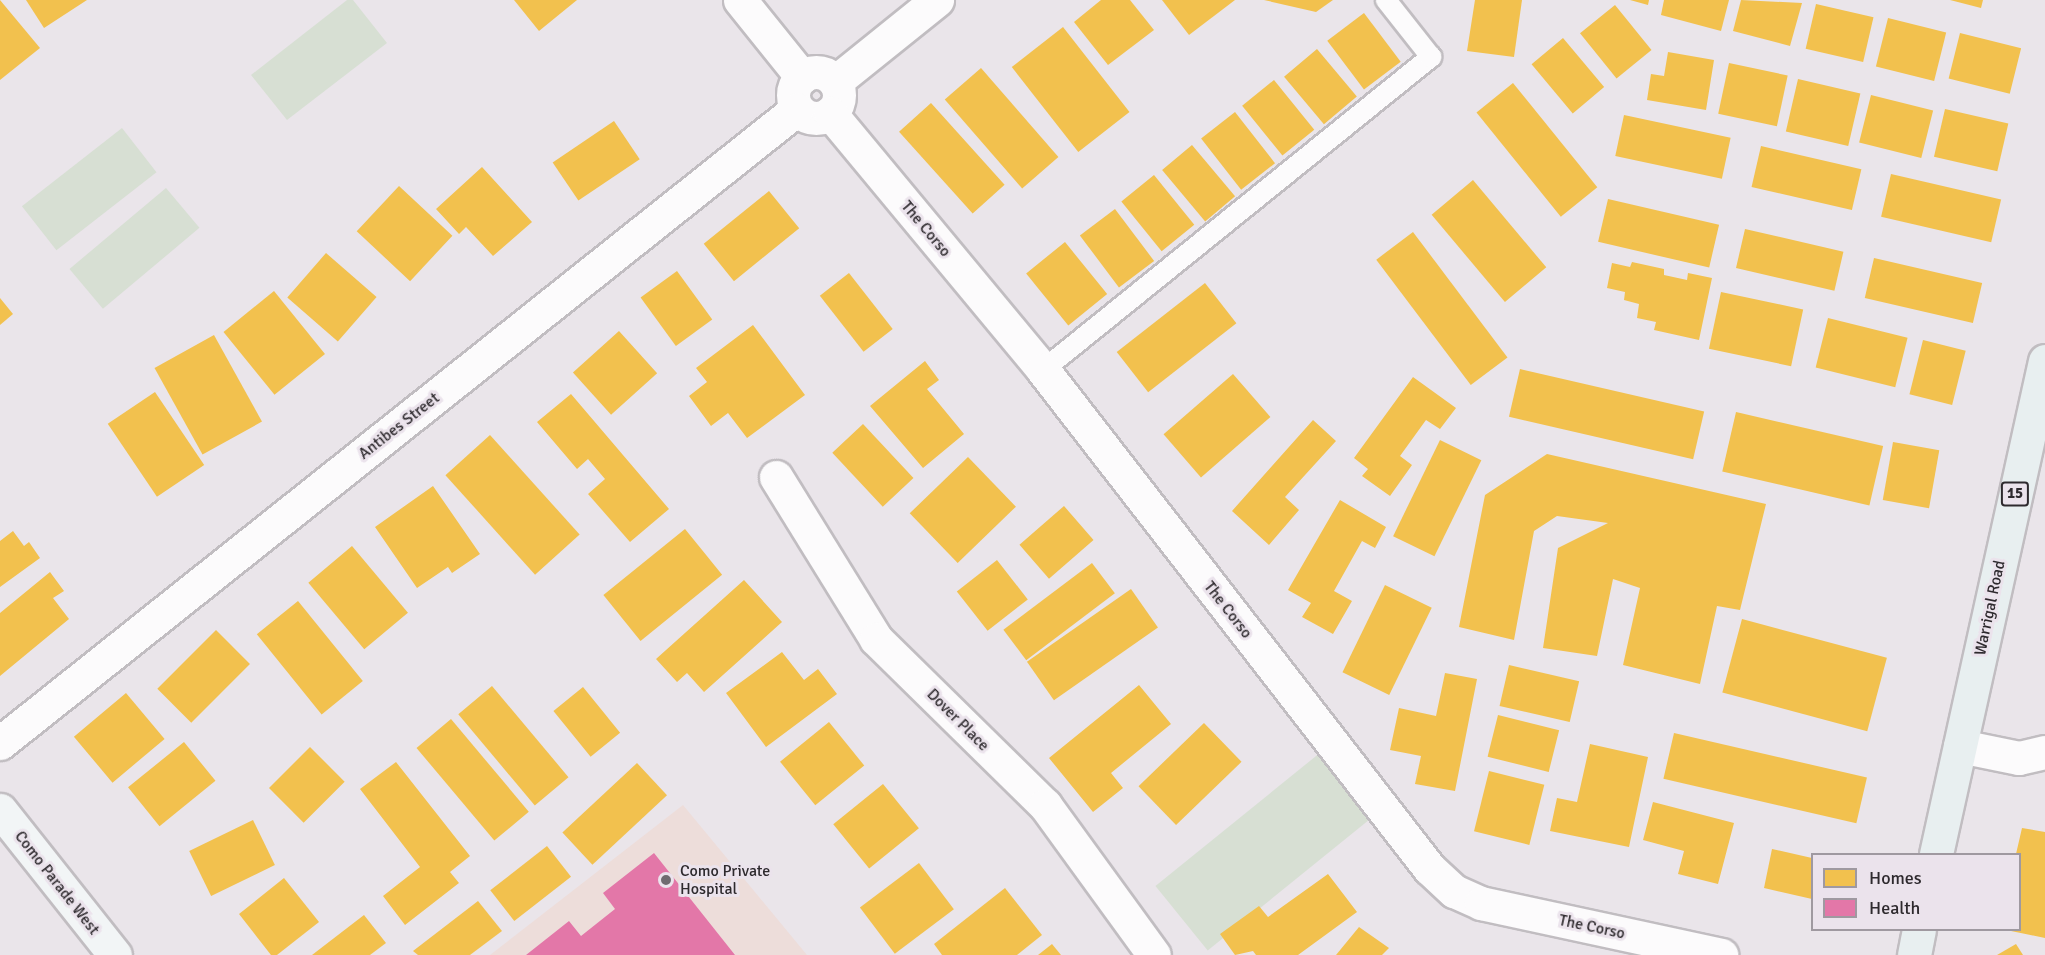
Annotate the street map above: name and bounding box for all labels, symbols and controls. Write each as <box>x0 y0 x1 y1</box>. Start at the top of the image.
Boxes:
street label: The Corso <box>897 197 955 261</box>
street label: Antibes Street <box>355 389 443 463</box>
road number: 15 <box>2000 482 2030 506</box>
street label: Warrigal Road <box>1971 559 2009 657</box>
street label: The Corso <box>1200 578 1256 642</box>
street label: Dover Place <box>923 685 993 755</box>
street label: Como Parade West <box>10 827 104 939</box>
legend <box>1811 853 2021 931</box>
place label: Como Private Hospital <box>680 861 770 899</box>
text: Homes <box>1869 867 1922 889</box>
marker: Como Private Hospital <box>657 871 675 889</box>
text: Health <box>1869 897 1920 919</box>
street label: The Corso <box>1557 911 1627 943</box>

